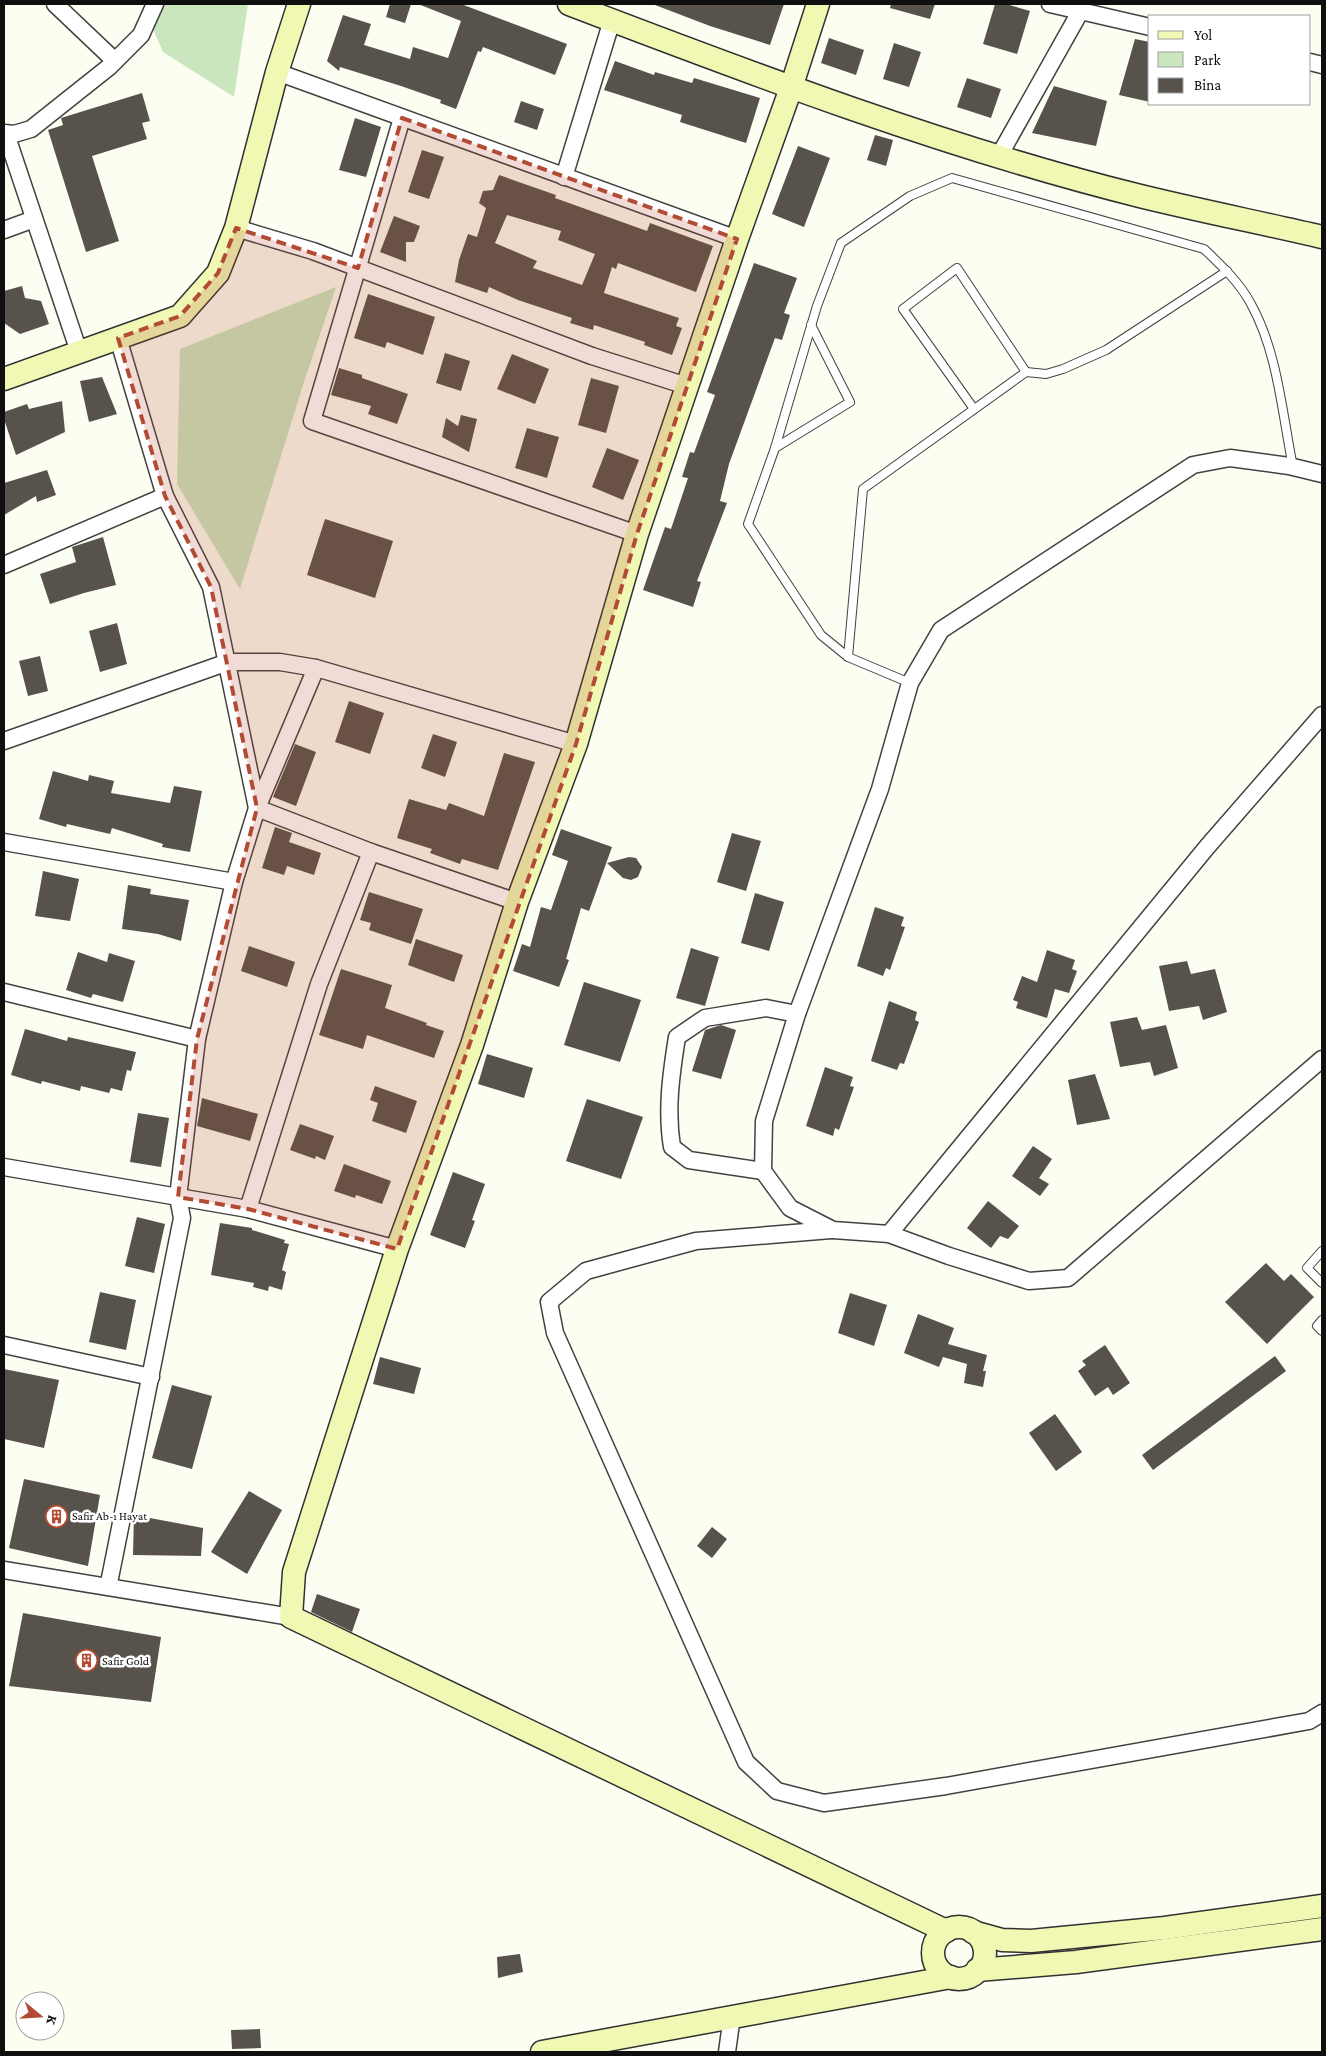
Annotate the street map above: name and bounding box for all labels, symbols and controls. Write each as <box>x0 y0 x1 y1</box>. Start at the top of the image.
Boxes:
legend <box>1148 15 1311 105</box>
text: Yol <box>1194 27 1212 43</box>
text: Park <box>1194 52 1221 68</box>
text: Bina <box>1194 77 1221 93</box>
building icon: Safir Ab-ı Hayat <box>44 1504 68 1528</box>
place label: Safir Ab-ı Hayat <box>72 1509 148 1523</box>
building icon: Safir Gold <box>74 1649 98 1673</box>
place label: Safir Gold <box>102 1654 150 1668</box>
north arrow <box>15 1991 65 2041</box>
text: K <box>43 2013 61 2028</box>

